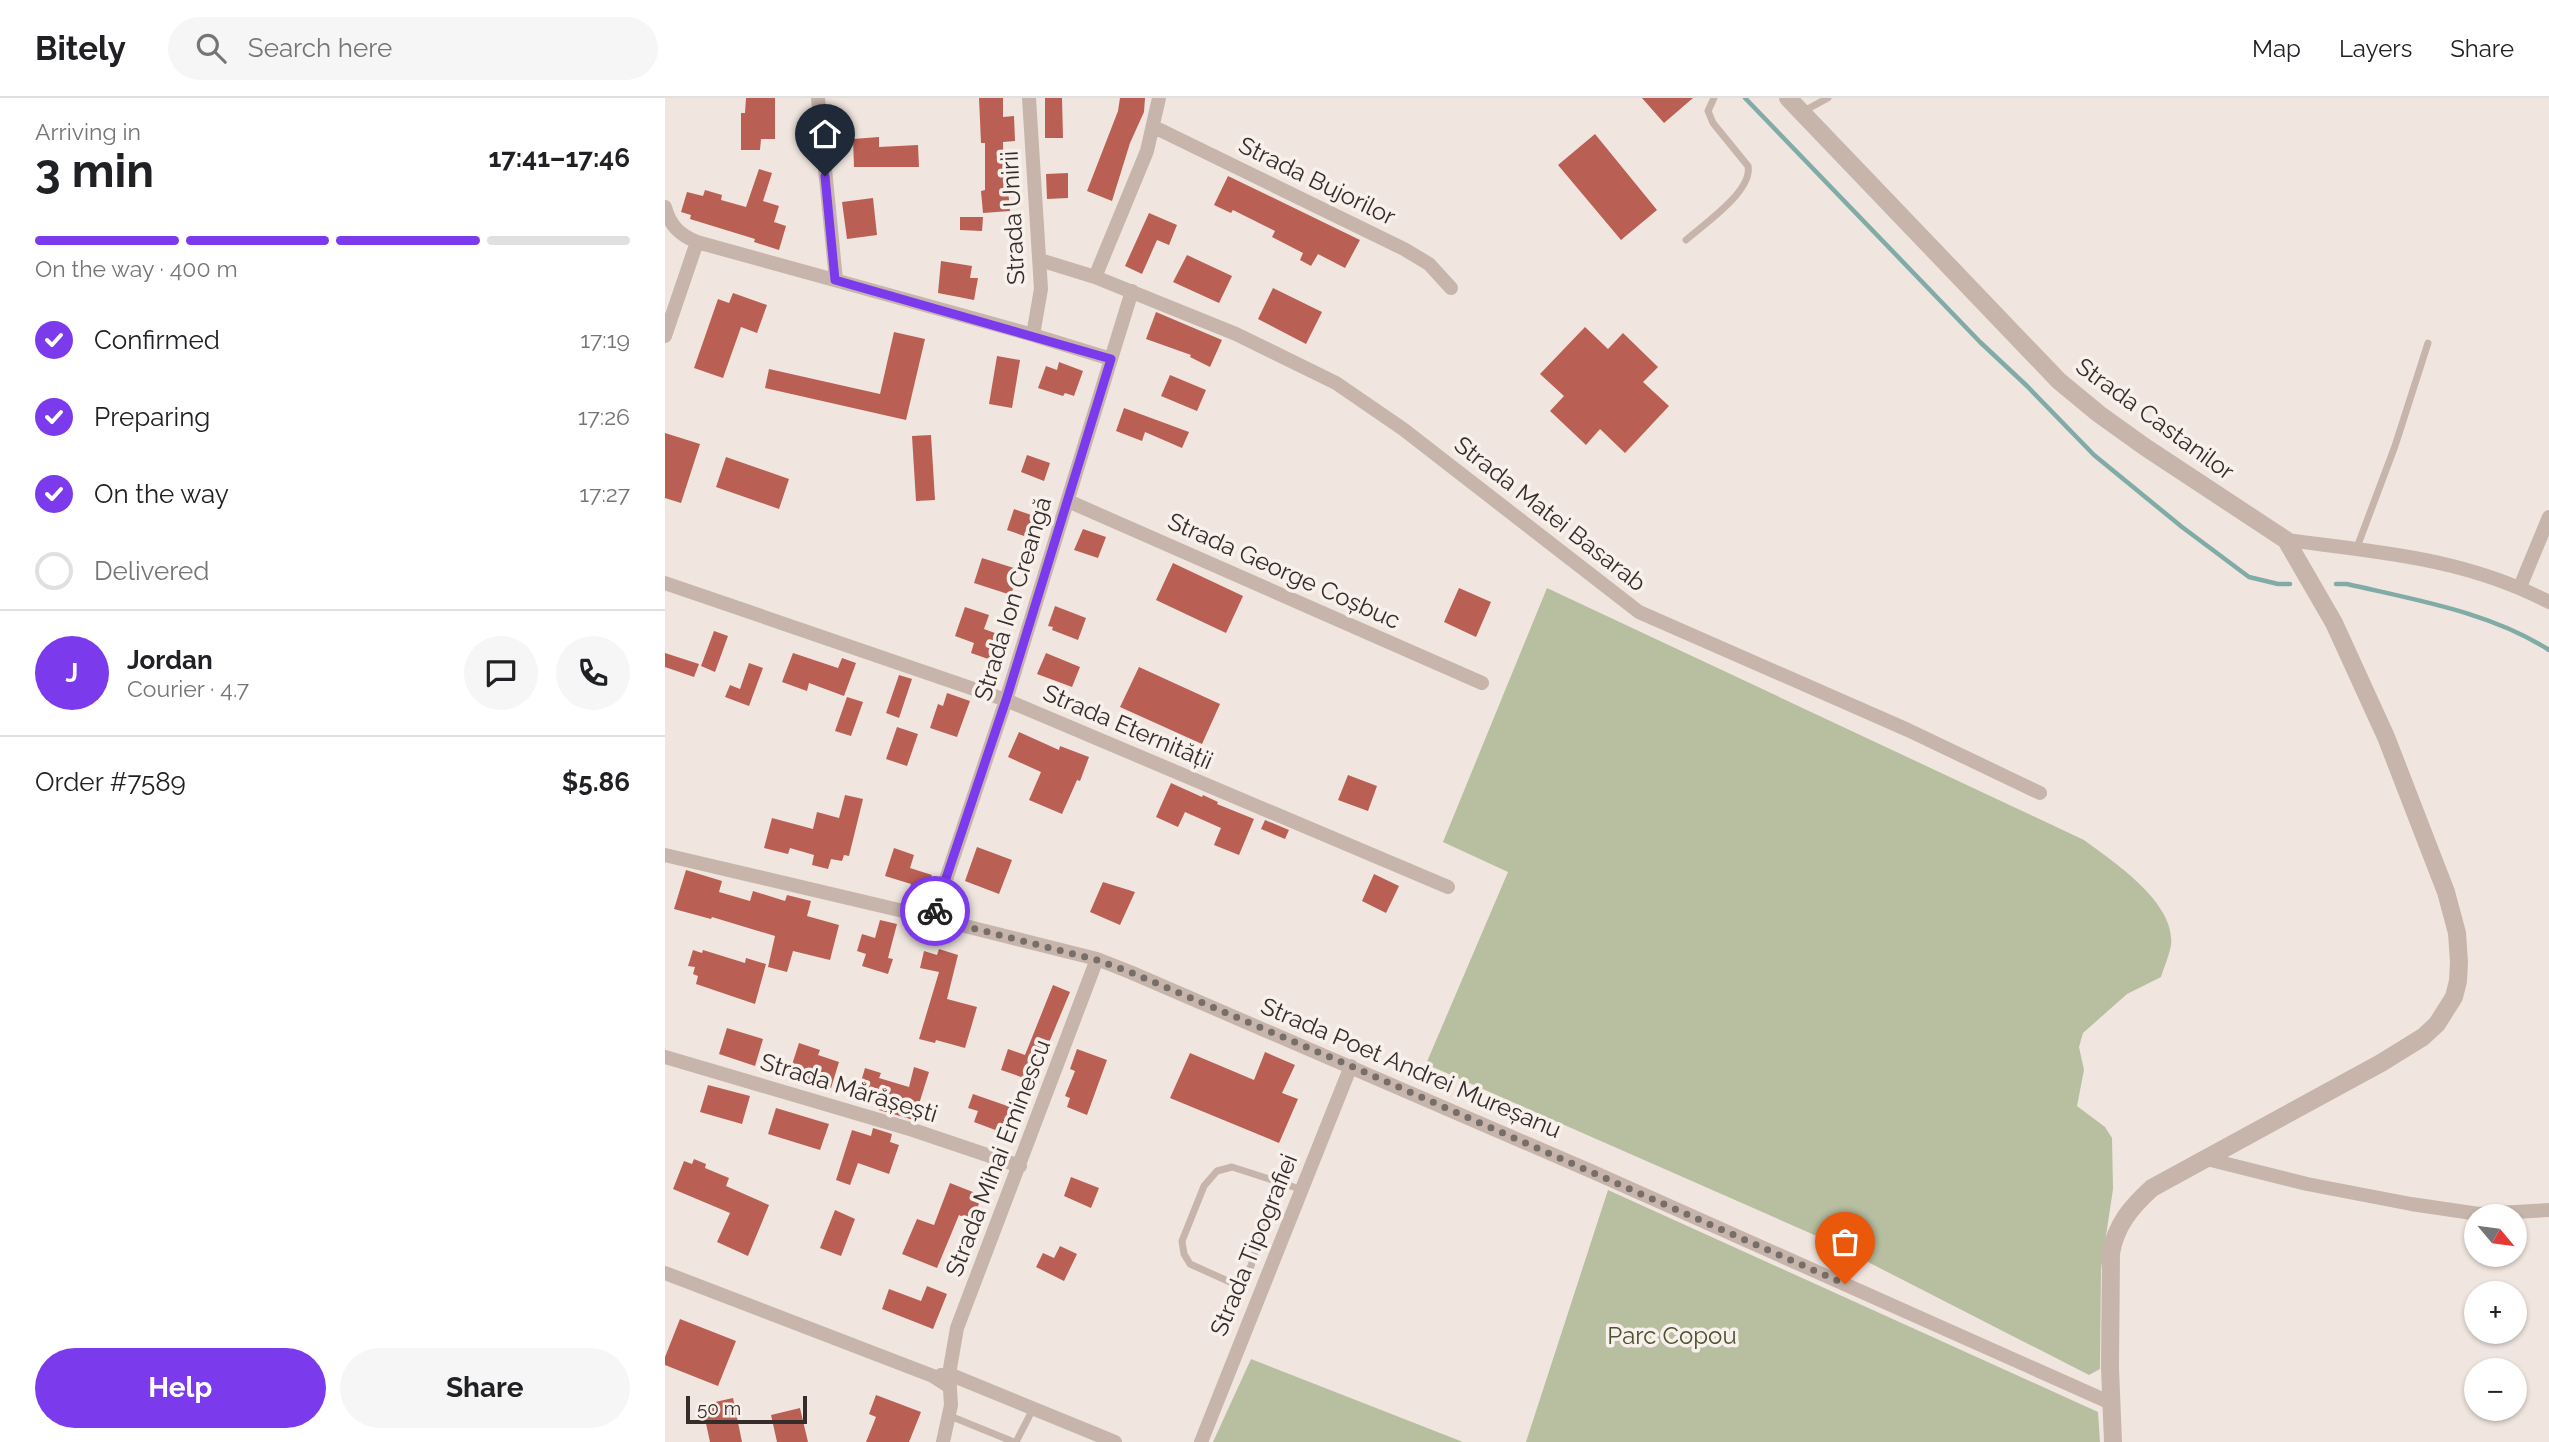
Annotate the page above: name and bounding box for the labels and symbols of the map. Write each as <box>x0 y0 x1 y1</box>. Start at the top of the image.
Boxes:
pin <box>795 104 855 176</box>
street label: Strada Bujorilor <box>1234 130 1401 231</box>
street label: Strada Unirii <box>995 150 1030 286</box>
street label: Strada Castanilor <box>2070 351 2241 486</box>
street label: Strada Matei Basarab <box>1449 430 1652 597</box>
street label: Strada Ion Creangă <box>968 493 1057 704</box>
street label: Strada George Coșbuc <box>1164 506 1405 635</box>
street label: Strada Eternității <box>1039 678 1217 775</box>
courier <box>900 876 970 946</box>
street label: Strada Poet Andrei Mureșanu <box>1257 991 1566 1144</box>
street label: Strada Mihai Eminescu <box>939 1035 1056 1280</box>
street label: Strada Mărășești <box>757 1047 941 1128</box>
street label: Strada Tipografiei <box>1204 1150 1303 1340</box>
north arrow <box>2464 1204 2527 1267</box>
pin <box>1815 1212 1875 1284</box>
park label: Parc Copou <box>1607 1321 1737 1350</box>
scale bar <box>686 1393 807 1425</box>

